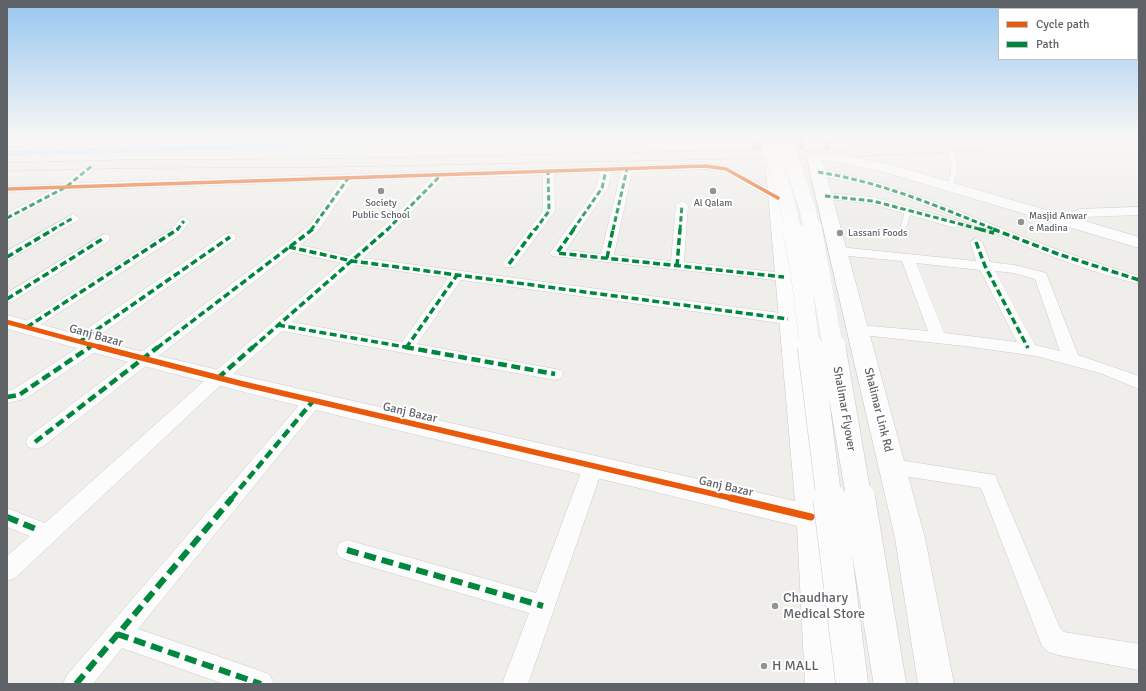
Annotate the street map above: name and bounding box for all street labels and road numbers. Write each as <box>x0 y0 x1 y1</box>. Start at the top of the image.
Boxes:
street label: Ganj Bazar <box>67 321 125 351</box>
street label: Shalimar Flyover <box>829 366 859 452</box>
street label: Shalimar Link Rd <box>861 366 895 454</box>
street label: Ganj Bazar <box>381 400 439 426</box>
street label: Ganj Bazar <box>697 474 755 500</box>

